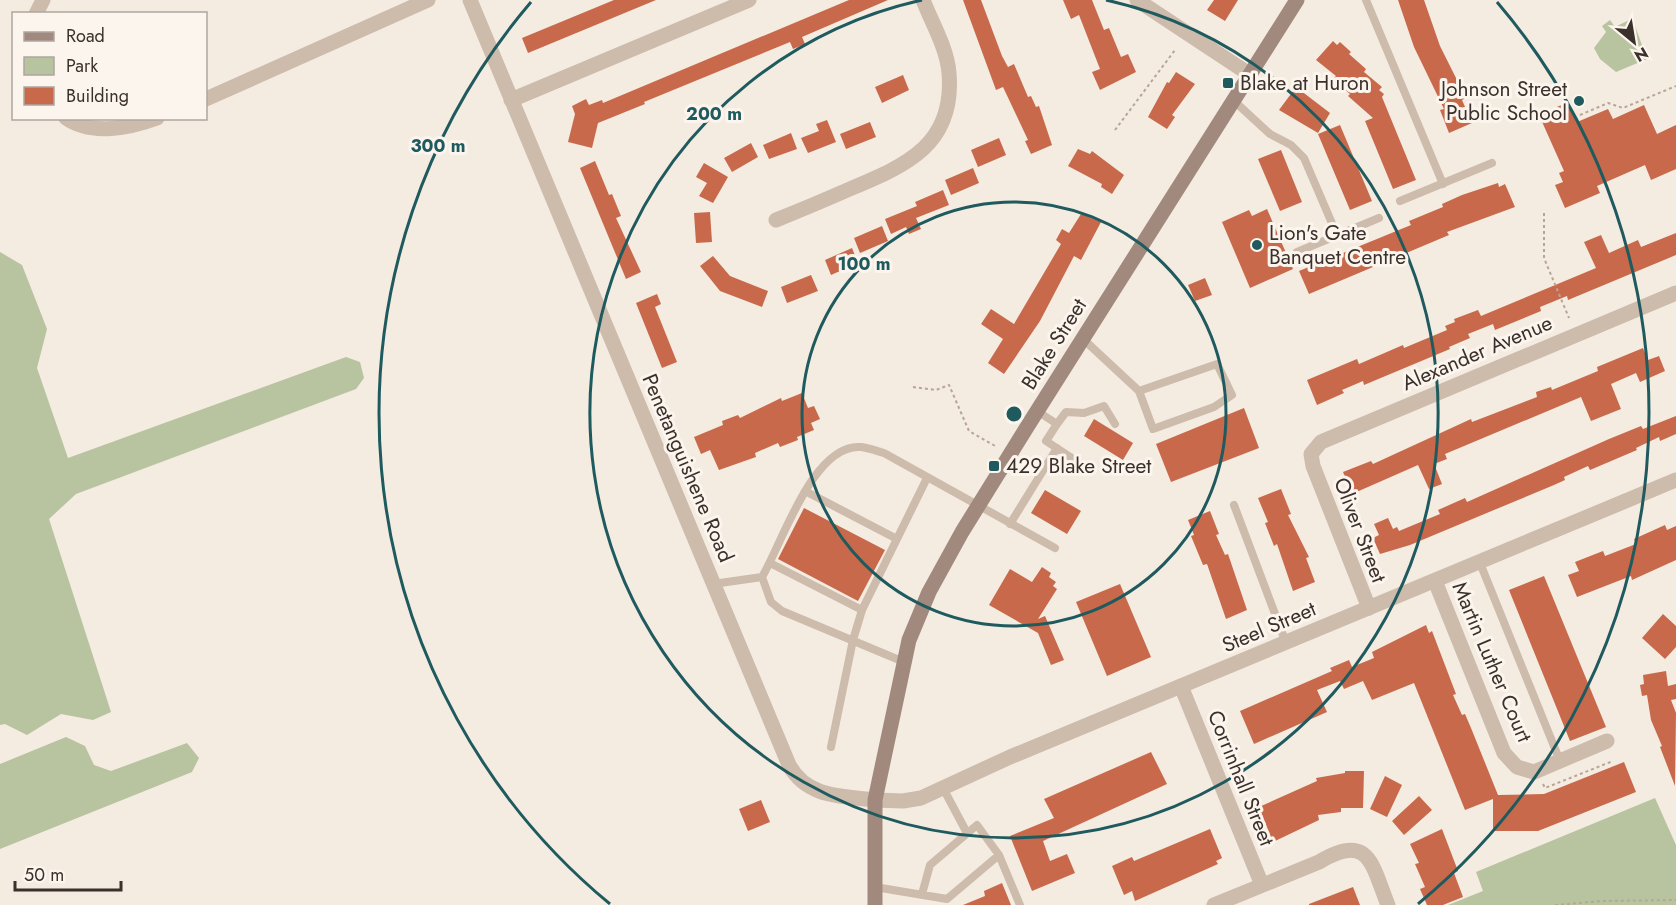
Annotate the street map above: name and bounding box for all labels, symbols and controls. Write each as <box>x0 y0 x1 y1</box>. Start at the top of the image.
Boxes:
legend <box>12 12 207 120</box>
north arrow <box>1604 12 1664 72</box>
text: Road <box>66 23 105 49</box>
text: N <box>1630 41 1653 68</box>
text: Park <box>66 53 98 79</box>
place label: Blake at Huron <box>1240 68 1370 98</box>
place label: Johnson Street Public School <box>1438 74 1567 128</box>
marker: Blake at Huron <box>1221 76 1235 90</box>
text: Building <box>66 83 129 109</box>
marker: Johnson Street Public School <box>1572 94 1586 108</box>
text: 200 m <box>686 101 742 127</box>
text: 300 m <box>410 133 466 159</box>
place label: Lion's Gate Banquet Centre <box>1269 218 1406 272</box>
marker: Lion's Gate Banquet Centre <box>1250 238 1264 252</box>
text: 100 m <box>837 251 891 277</box>
street label: Blake Street <box>1014 292 1094 396</box>
street label: Alexander Avenue <box>1397 308 1557 398</box>
street label: Penetanguishene Road <box>635 369 741 567</box>
centre of rings <box>1004 404 1024 424</box>
place label: 429 Blake Street <box>1006 451 1151 481</box>
marker: 429 Blake Street <box>987 459 1001 473</box>
street label: Oliver Street <box>1326 473 1394 587</box>
street label: Martin Luther Court <box>1445 577 1539 747</box>
street label: Steel Street <box>1217 594 1321 660</box>
street label: Corrinhall Street <box>1200 706 1282 850</box>
scale bar <box>15 854 122 892</box>
text: 50 m <box>24 862 64 888</box>

